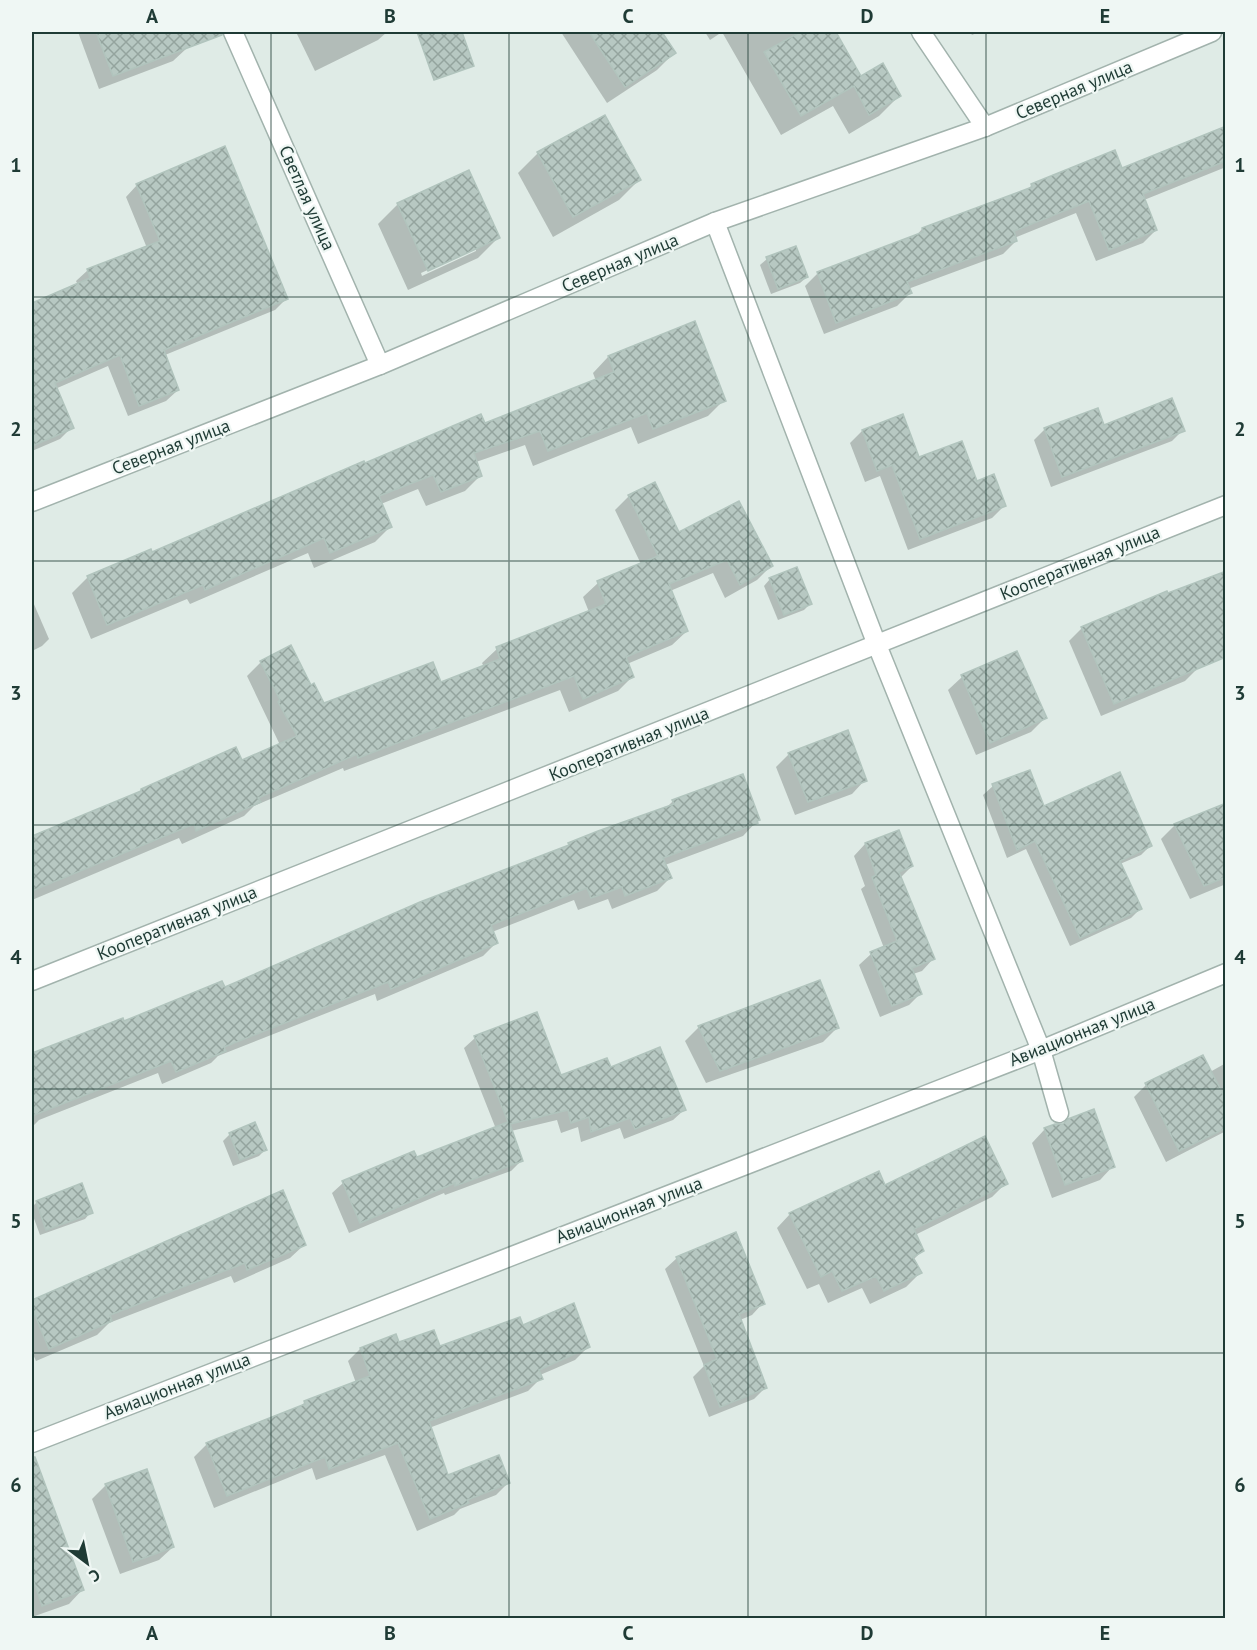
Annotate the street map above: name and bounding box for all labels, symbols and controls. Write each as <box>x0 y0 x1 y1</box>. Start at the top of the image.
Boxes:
text: A <box>146 3 159 29</box>
text: B <box>384 3 396 29</box>
text: C <box>622 3 634 29</box>
text: D <box>861 3 874 29</box>
text: E <box>1100 3 1110 29</box>
street label: Северная улица <box>1012 55 1136 124</box>
street label: Светлая улица <box>274 142 341 254</box>
text: 1 <box>10 152 22 178</box>
text: 1 <box>1234 152 1246 178</box>
street label: Северная улица <box>558 228 682 297</box>
street label: Северная улица <box>109 413 233 480</box>
text: 2 <box>10 416 22 442</box>
text: 2 <box>1234 416 1246 442</box>
street label: Кооперативная улица <box>997 520 1163 605</box>
text: 3 <box>10 680 22 706</box>
text: 3 <box>1234 680 1246 706</box>
street label: Кооперативная улица <box>546 701 712 786</box>
street label: Кооперативная улица <box>94 880 260 965</box>
text: 4 <box>10 944 22 970</box>
text: 4 <box>1234 944 1246 970</box>
street label: Авиационная улица <box>1006 992 1158 1071</box>
street label: Авиационная улица <box>552 1171 705 1248</box>
text: 5 <box>10 1208 22 1234</box>
text: 5 <box>1234 1208 1246 1234</box>
street label: Авиационная улица <box>100 1347 253 1424</box>
text: 6 <box>10 1472 22 1498</box>
text: 6 <box>1234 1472 1246 1498</box>
north arrow <box>57 1533 117 1593</box>
text: С <box>86 1565 104 1587</box>
text: A <box>146 1620 159 1646</box>
text: B <box>384 1620 396 1646</box>
text: C <box>622 1620 634 1646</box>
text: D <box>861 1620 874 1646</box>
text: E <box>1100 1620 1110 1646</box>

